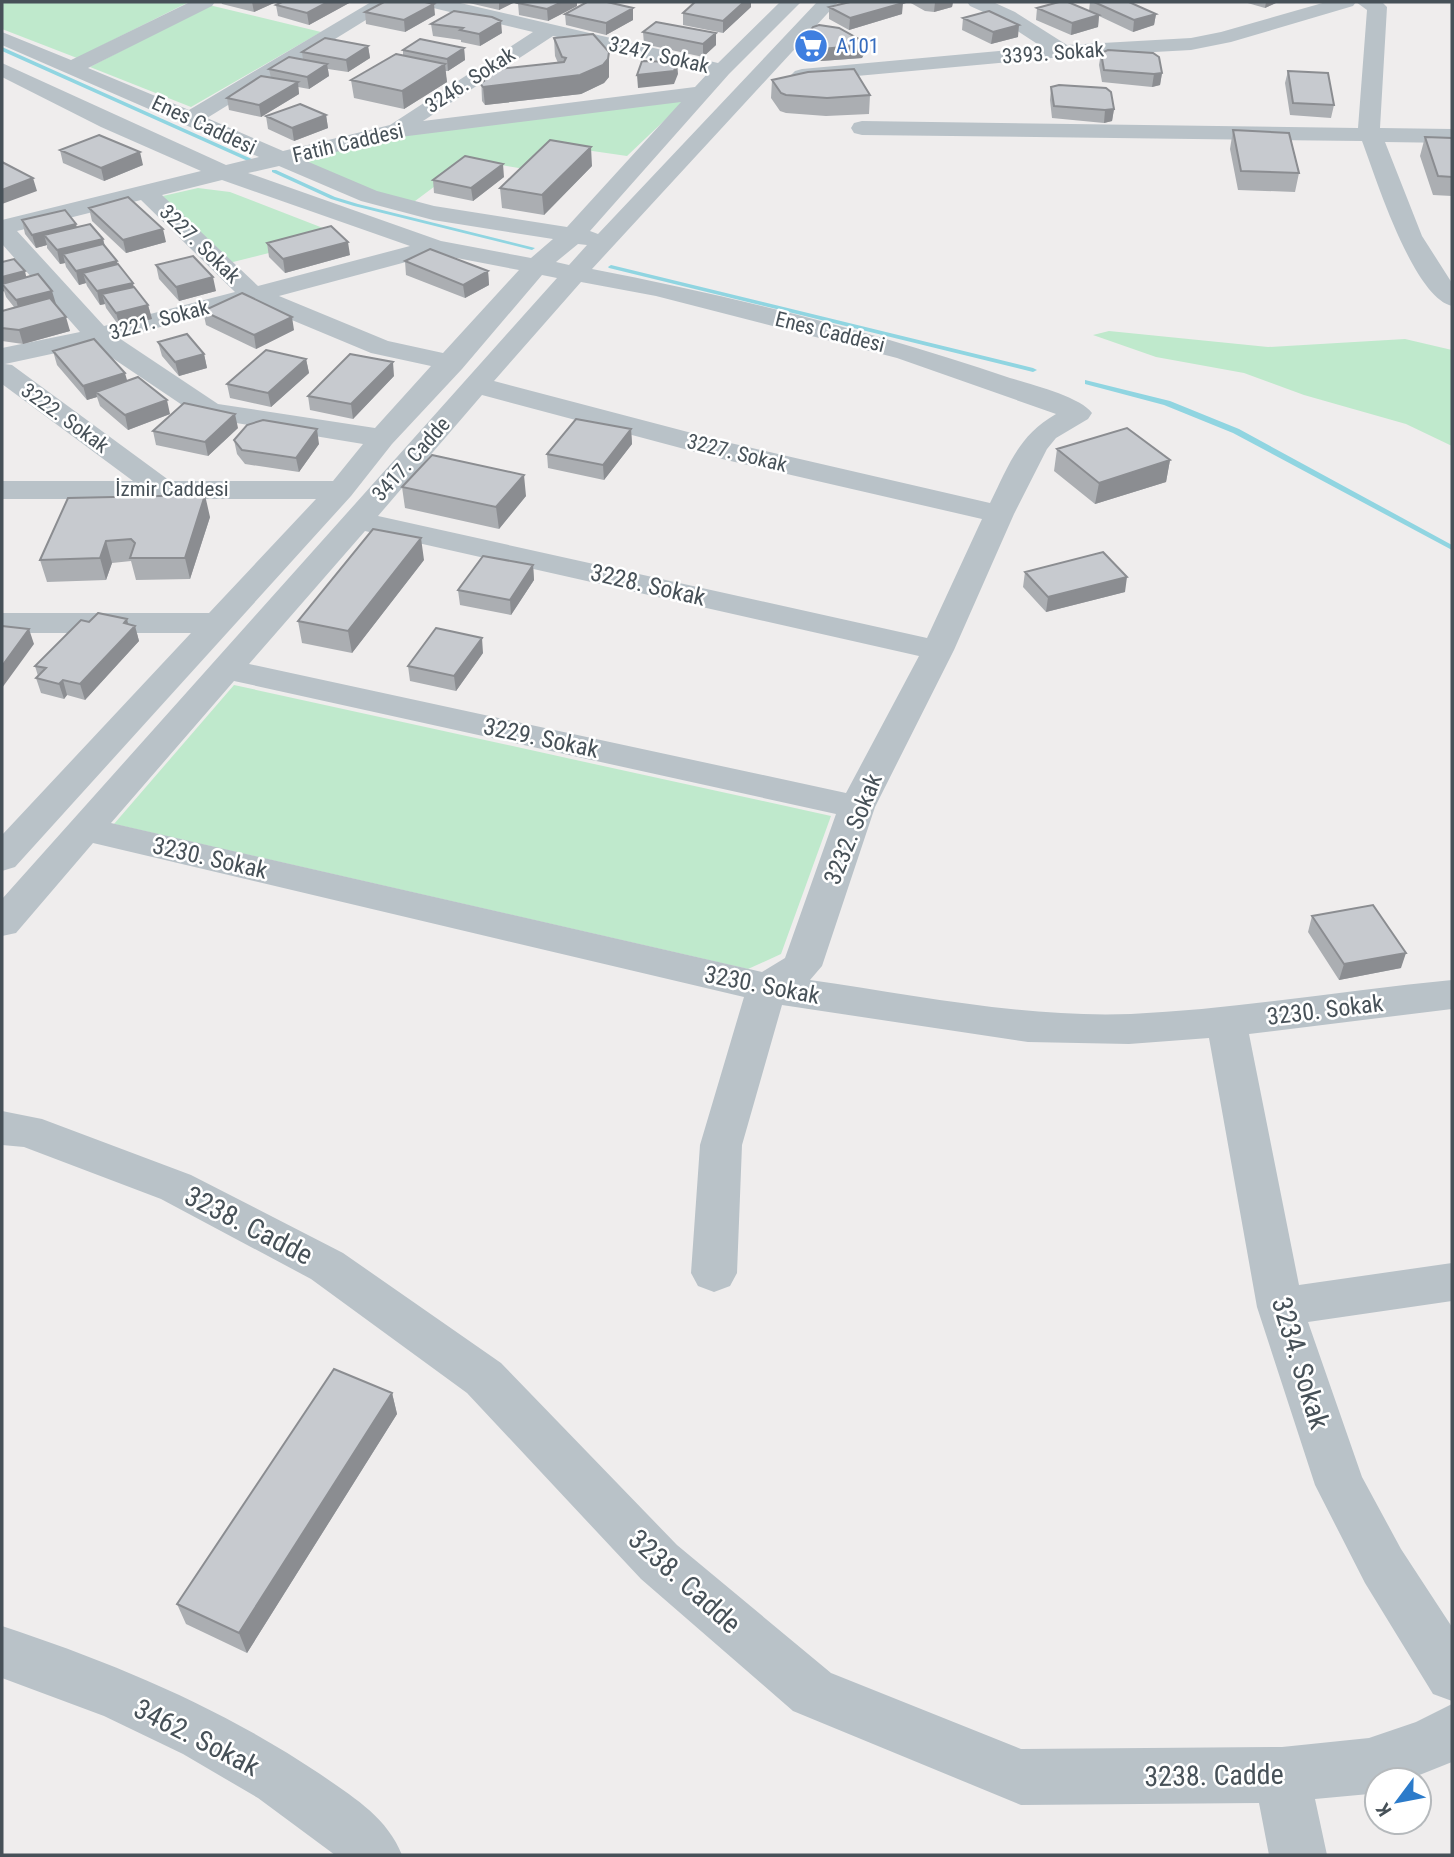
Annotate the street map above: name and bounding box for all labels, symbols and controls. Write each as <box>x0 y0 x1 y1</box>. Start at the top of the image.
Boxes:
supermarket icon: A101 <box>792 27 830 65</box>
street label: 3247. Sokak <box>606 32 712 78</box>
place label: A101 <box>836 34 879 58</box>
street label: 3393. Sokak <box>1001 37 1105 69</box>
street label: 3246. Sokak <box>421 42 520 118</box>
street label: Enes Caddesi <box>148 90 260 160</box>
street label: Fatih Caddesi <box>290 119 406 167</box>
street label: 3227. Sokak <box>155 200 245 289</box>
street label: 3221. Sokak <box>107 295 212 345</box>
street label: Enes Caddesi <box>773 307 887 357</box>
street label: 3222. Sokak <box>17 378 114 458</box>
street label: 3417. Cadde <box>367 412 455 506</box>
street label: 3227. Sokak <box>684 429 790 477</box>
street label: İzmir Caddesi <box>115 477 229 501</box>
street label: 3228. Sokak <box>588 558 708 612</box>
street label: 3229. Sokak <box>481 712 601 764</box>
street label: 3232. Sokak <box>818 769 888 888</box>
street label: 3230. Sokak <box>150 831 270 885</box>
street label: 3230. Sokak <box>702 960 822 1010</box>
street label: 3230. Sokak <box>1265 989 1385 1031</box>
street label: 3238. Cadde <box>179 1179 318 1272</box>
street label: 3234. Sokak <box>1265 1293 1336 1434</box>
street label: 3238. Cadde <box>622 1523 747 1640</box>
street label: 3462. Sokak <box>129 1692 265 1783</box>
street label: 3238. Cadde <box>1144 1758 1284 1793</box>
north arrow <box>1363 1766 1433 1836</box>
text: K <box>1371 1799 1397 1820</box>

